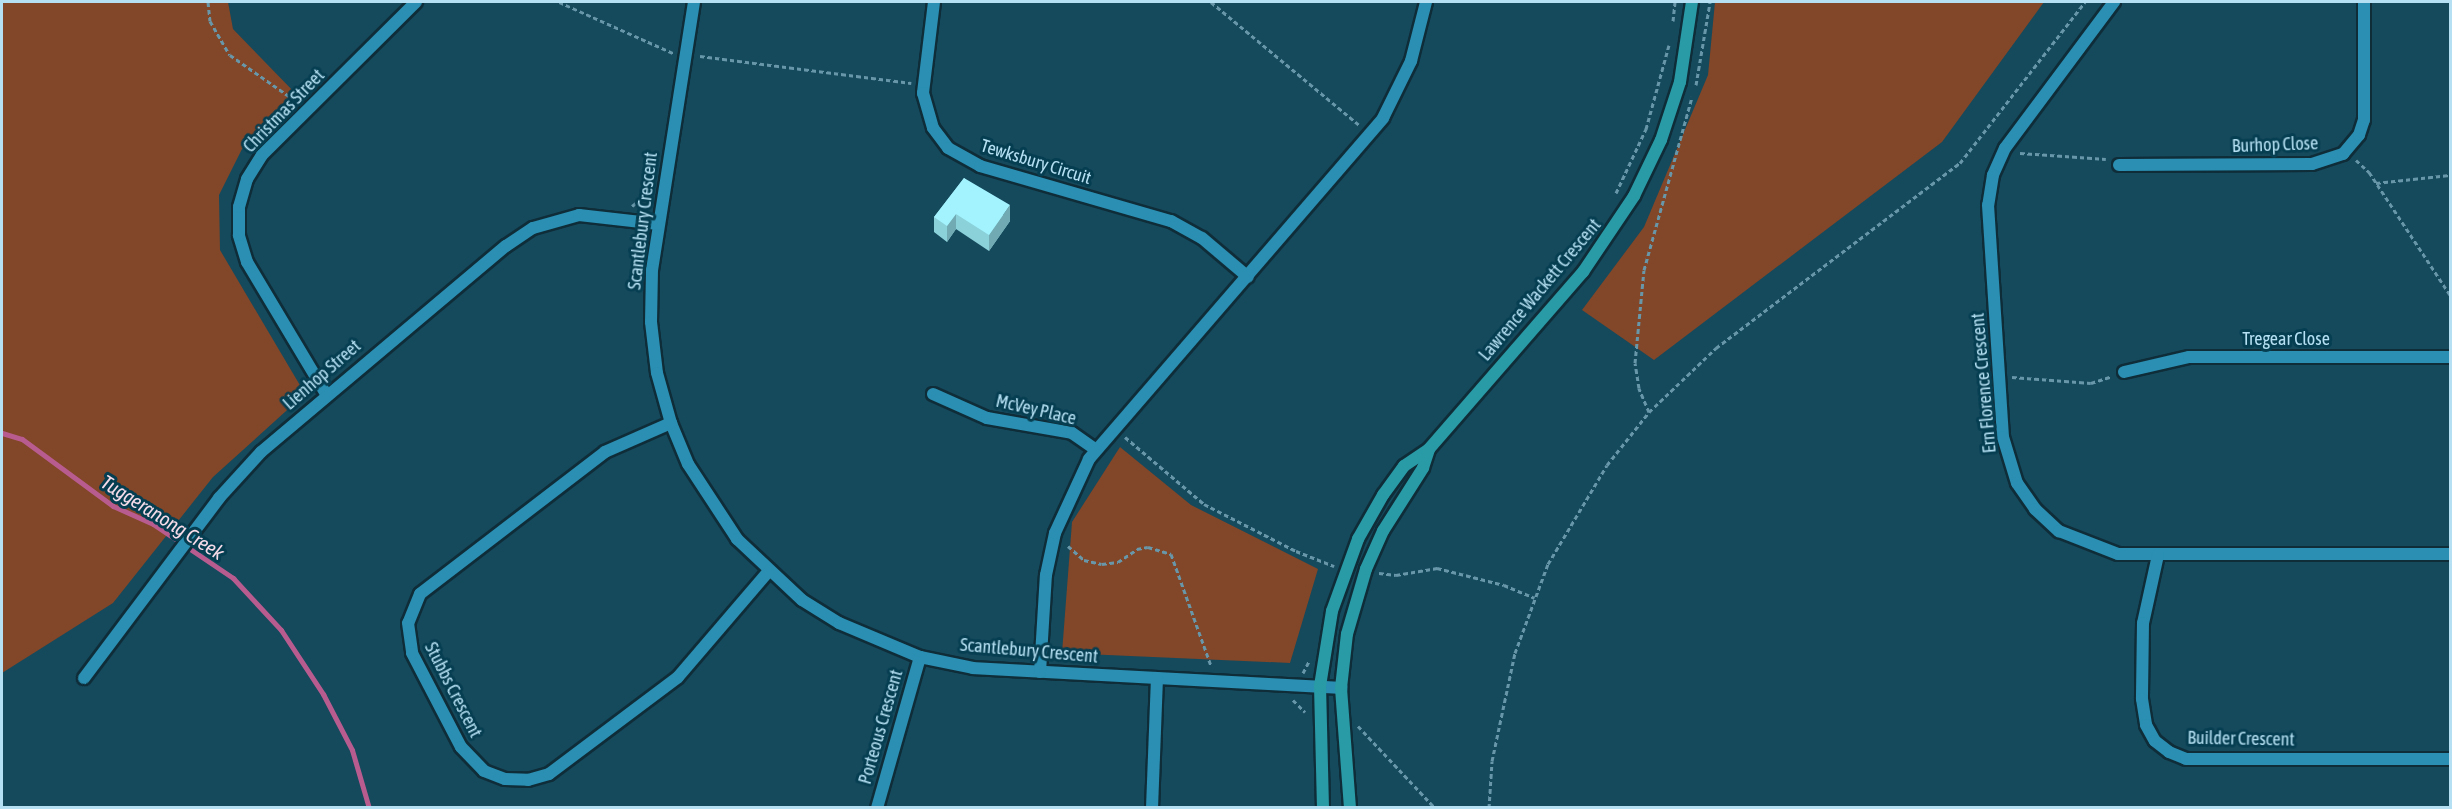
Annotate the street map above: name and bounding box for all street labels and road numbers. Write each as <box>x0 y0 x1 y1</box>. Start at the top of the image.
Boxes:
street label: Christmas Street <box>239 65 329 157</box>
street label: Burhop Close <box>2231 133 2319 157</box>
street label: Tewksbury Circuit <box>978 135 1094 189</box>
street label: Scantlebury Crescent <box>624 151 662 291</box>
street label: Lawrence Wackett Crescent <box>1474 215 1606 365</box>
street label: Ern Florence Crescent <box>1967 312 2001 454</box>
street label: Tregear Close <box>2242 328 2330 350</box>
street label: Lienhop Street <box>279 335 365 415</box>
street label: McVey Place <box>994 390 1078 430</box>
street label: Scantlebury Crescent <box>959 634 1099 668</box>
street label: Stubbs Crescent <box>420 639 486 741</box>
street label: Porteous Crescent <box>854 667 908 787</box>
street label: Builder Crescent <box>2187 727 2295 751</box>

